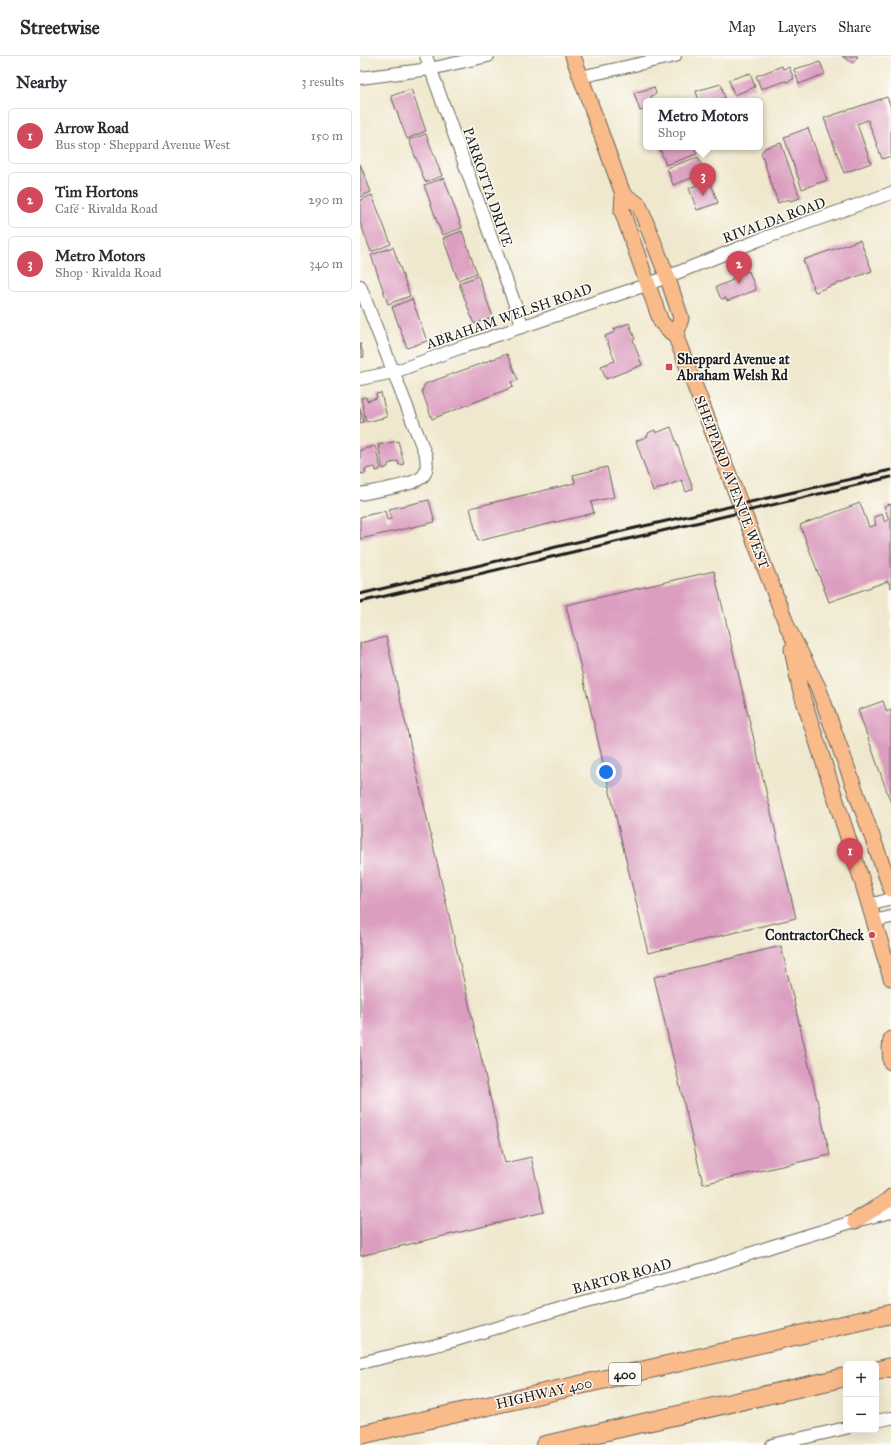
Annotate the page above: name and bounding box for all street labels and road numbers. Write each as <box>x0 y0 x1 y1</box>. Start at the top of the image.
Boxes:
street label: PARROTTA DRIVE <box>459 125 516 249</box>
street label: RIVALDA ROAD <box>720 194 828 247</box>
street label: ABRAHAM WELSH ROAD <box>423 280 594 353</box>
street label: SHEPPARD AVENUE WEST <box>691 393 773 572</box>
street label: BARTOR ROAD <box>571 1255 674 1298</box>
road number: 400 <box>609 1363 641 1385</box>
street label: HIGHWAY 400 <box>494 1374 594 1413</box>

